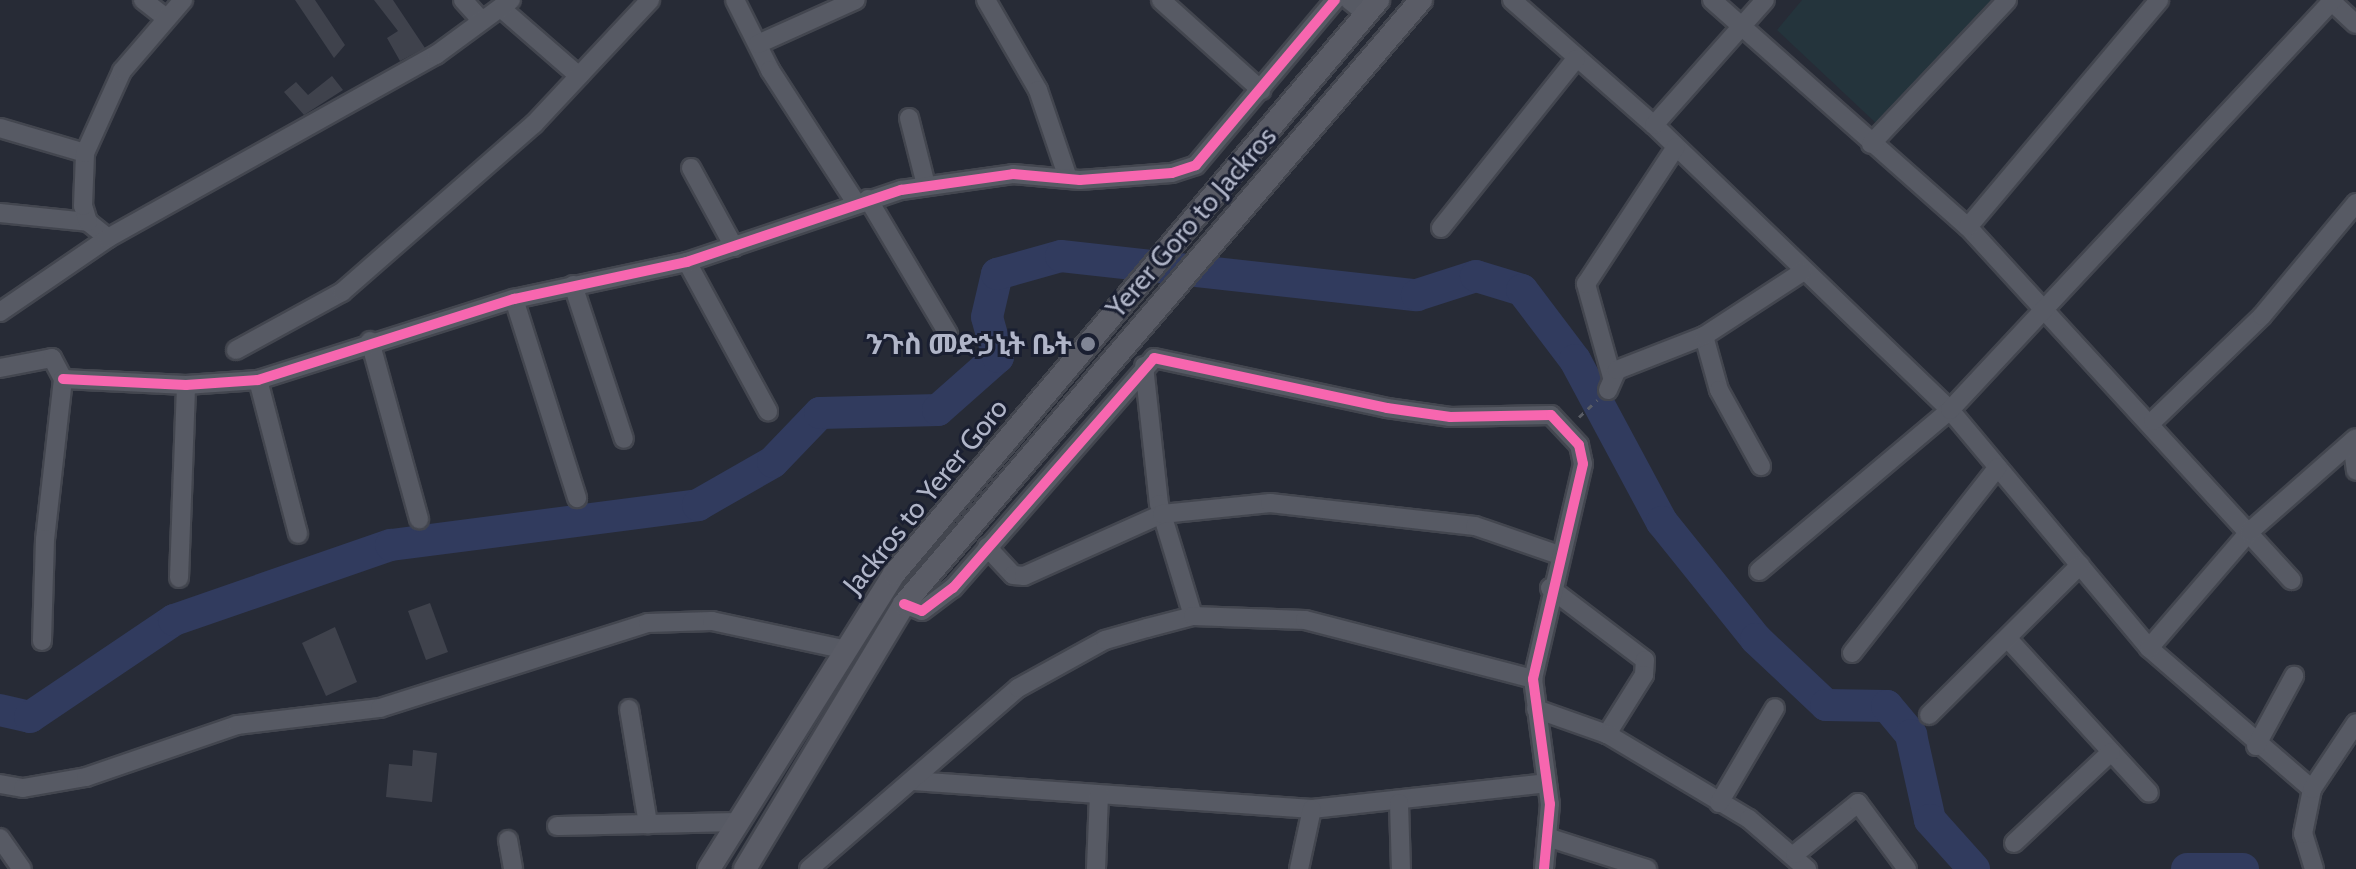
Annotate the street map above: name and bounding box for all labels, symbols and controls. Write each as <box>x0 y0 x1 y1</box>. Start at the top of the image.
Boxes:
street label: Yerer Goro to Jackros <box>1099 120 1283 324</box>
place label: ንጉስ መድኃኒት ቤት <box>866 327 1072 361</box>
marker: ንጉስ መድኃኒት ቤት <box>1079 335 1097 353</box>
street label: Jackros to Yerer Goro <box>836 391 1014 601</box>

